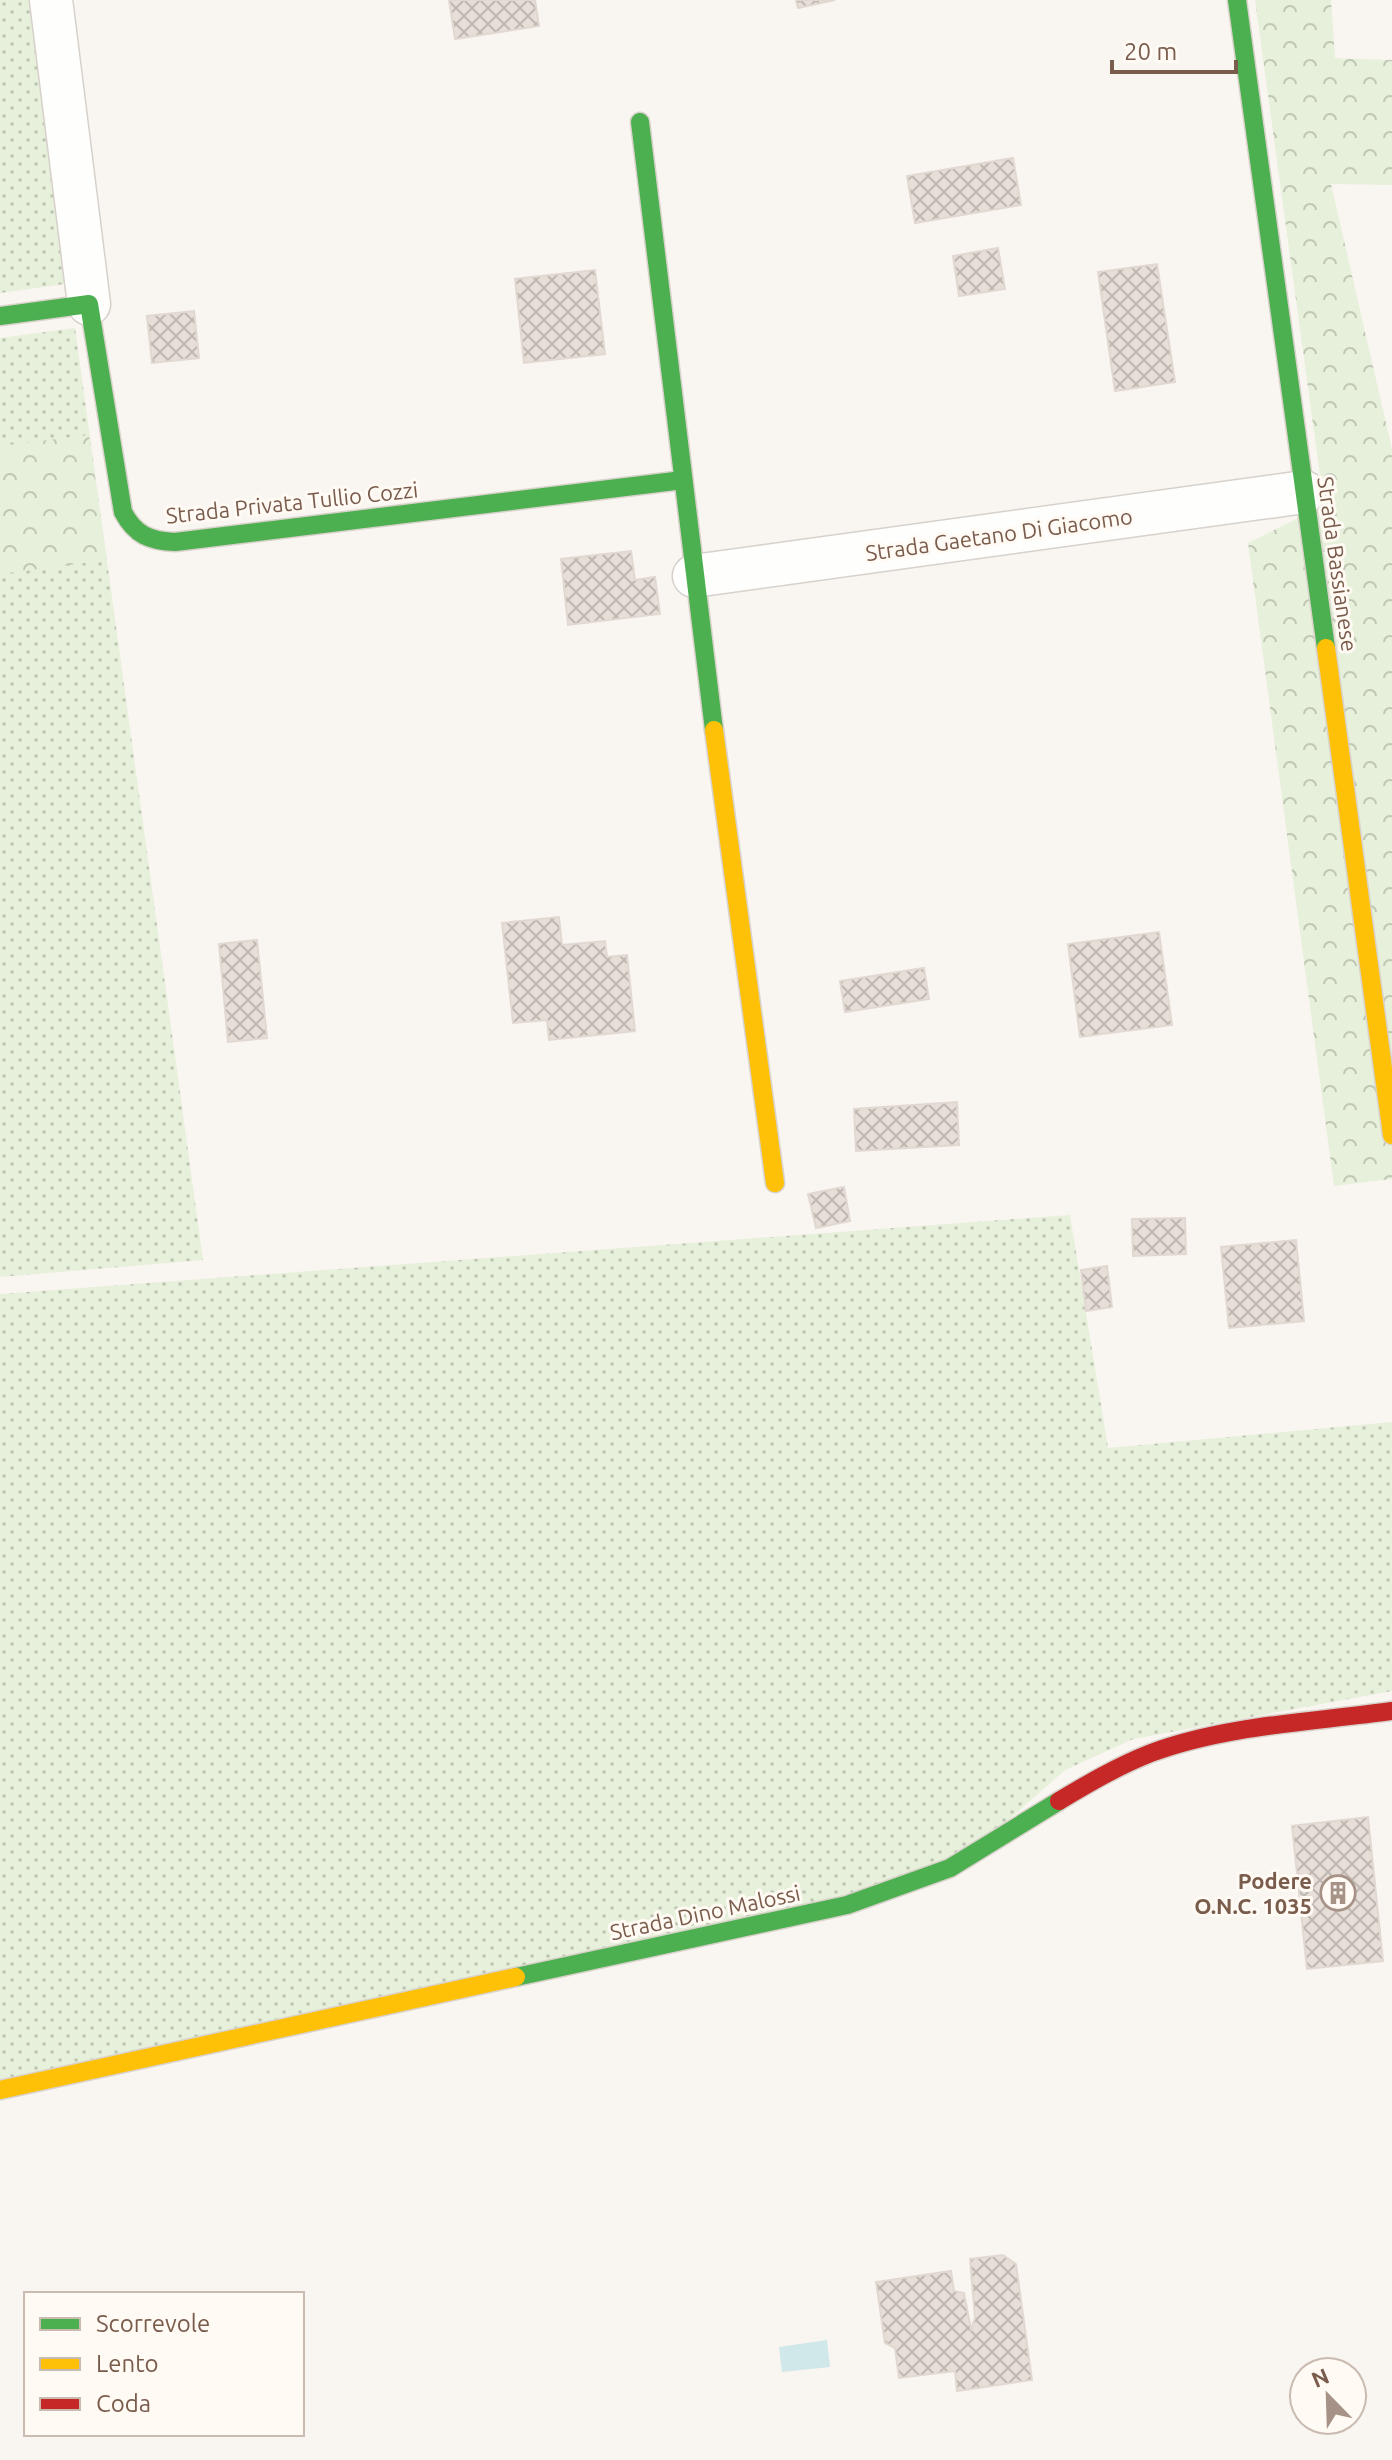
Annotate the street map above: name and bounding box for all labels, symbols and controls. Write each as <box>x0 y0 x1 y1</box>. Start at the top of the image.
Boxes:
scale bar <box>1112 24 1236 74</box>
text: 20 m <box>1124 38 1177 65</box>
street label: Strada Bassianese <box>1313 475 1363 653</box>
street label: Strada Privata Tullio Cozzi <box>165 476 419 528</box>
street label: Strada Gaetano Di Giacomo <box>864 503 1134 565</box>
place label: Podere O.N.C. 1035 <box>1194 1868 1312 1918</box>
building icon: Podere O.N.C. 1035 <box>1319 1874 1357 1912</box>
street label: Strada Dino Malossi <box>608 1880 802 1944</box>
legend <box>24 2292 304 2436</box>
text: Scorrevole <box>96 2310 210 2337</box>
text: Lento <box>96 2350 159 2377</box>
north arrow <box>1288 2356 1368 2436</box>
text: N <box>1308 2362 1332 2392</box>
text: Coda <box>96 2390 151 2417</box>

